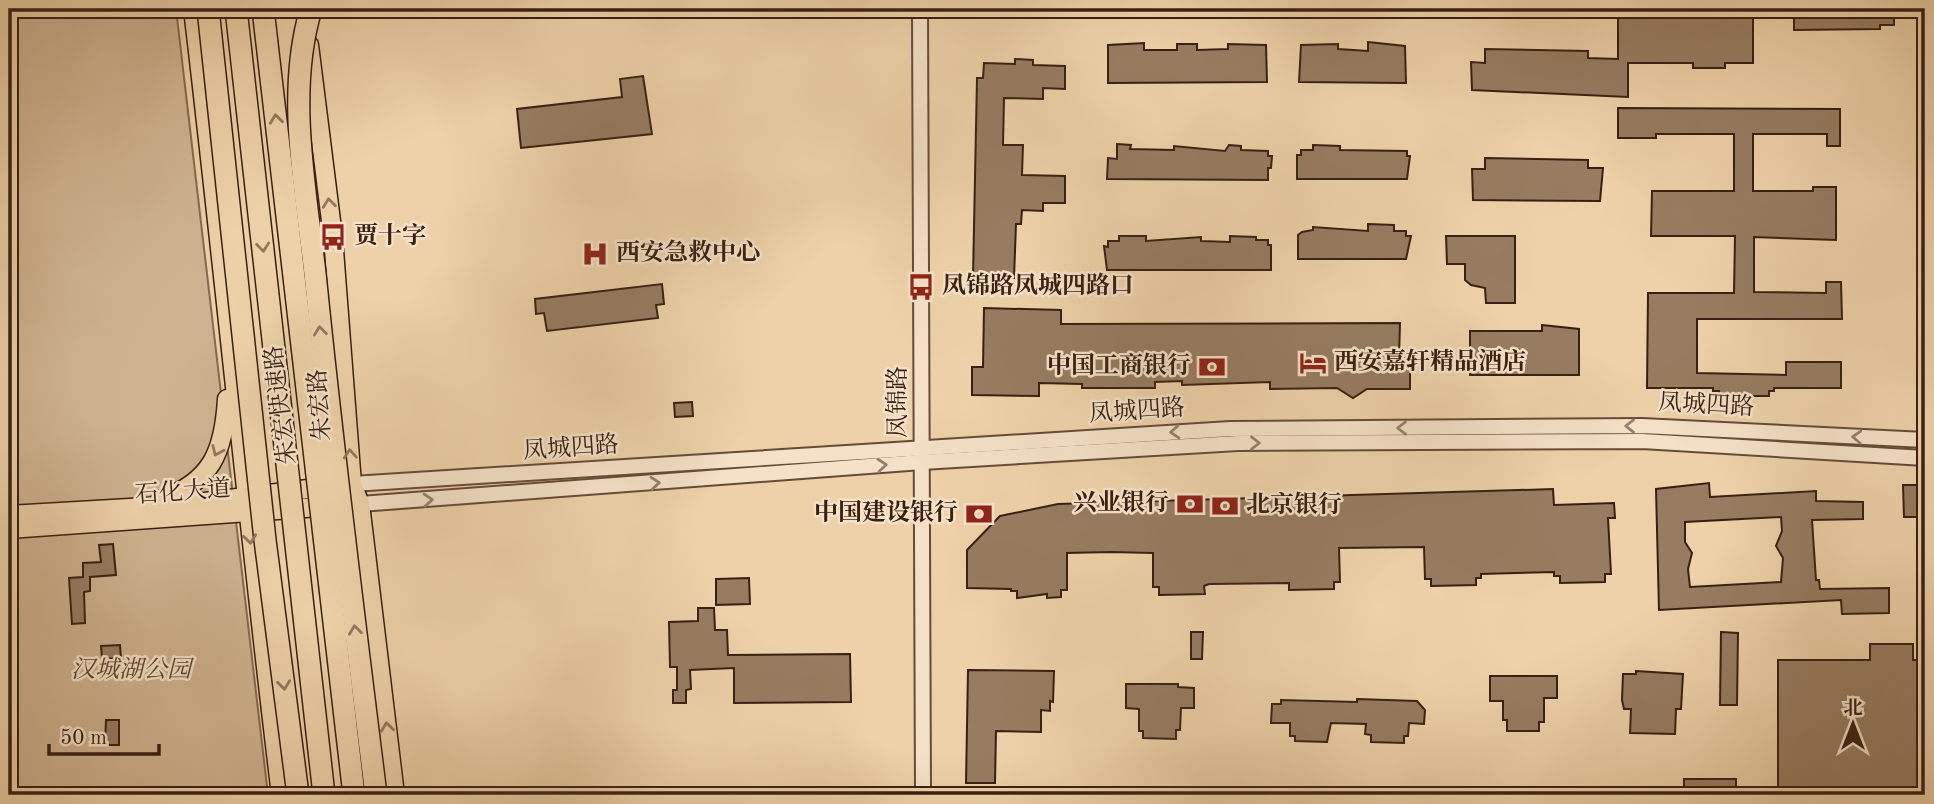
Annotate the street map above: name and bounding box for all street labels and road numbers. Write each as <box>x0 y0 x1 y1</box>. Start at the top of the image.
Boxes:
street label: 朱宏快速路 <box>260 344 301 466</box>
street label: 凤锦路 <box>884 366 911 438</box>
street label: 朱宏路 <box>304 368 335 442</box>
street label: 凤城四路 <box>1657 389 1755 420</box>
street label: 凤城四路 <box>1088 394 1186 427</box>
street label: 凤城四路 <box>522 431 620 464</box>
street label: 石化大道 <box>134 475 232 508</box>

